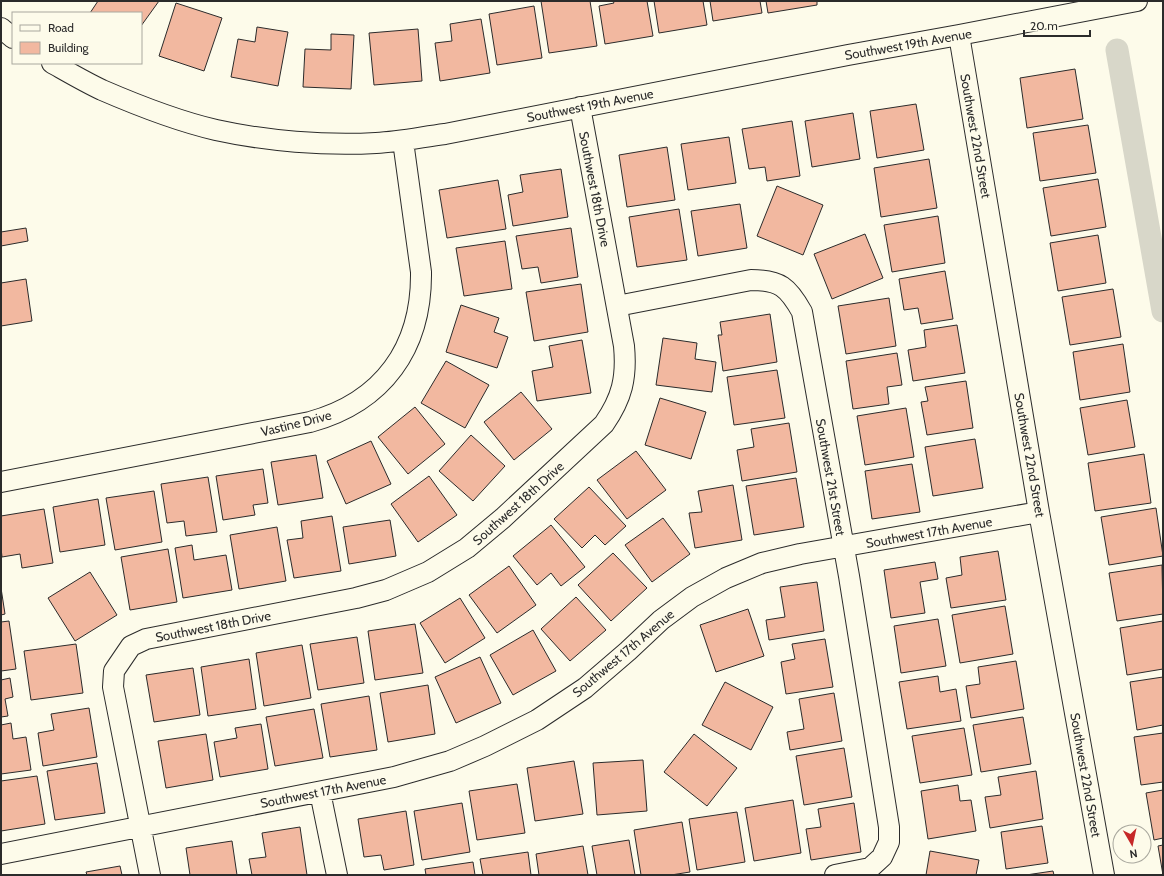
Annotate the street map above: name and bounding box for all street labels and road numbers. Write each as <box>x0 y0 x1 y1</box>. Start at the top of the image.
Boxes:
street label: Southwest 19th Avenue <box>843 25 973 63</box>
street label: Southwest 22nd Street <box>957 73 995 200</box>
street label: Southwest 19th Avenue <box>525 85 655 125</box>
street label: Southwest 18th Drive <box>576 130 614 248</box>
street label: Southwest 22nd Street <box>1011 392 1049 519</box>
street label: Vastine Drive <box>259 406 333 439</box>
street label: Southwest 21st Street <box>813 417 849 537</box>
street label: Southwest 18th Drive <box>469 458 567 548</box>
street label: Southwest 17th Avenue <box>865 513 994 551</box>
street label: Southwest 17th Avenue <box>569 606 677 700</box>
street label: Southwest 18th Drive <box>154 607 272 645</box>
street label: Southwest 22nd Street <box>1067 712 1105 839</box>
street label: Southwest 17th Avenue <box>259 771 388 811</box>

